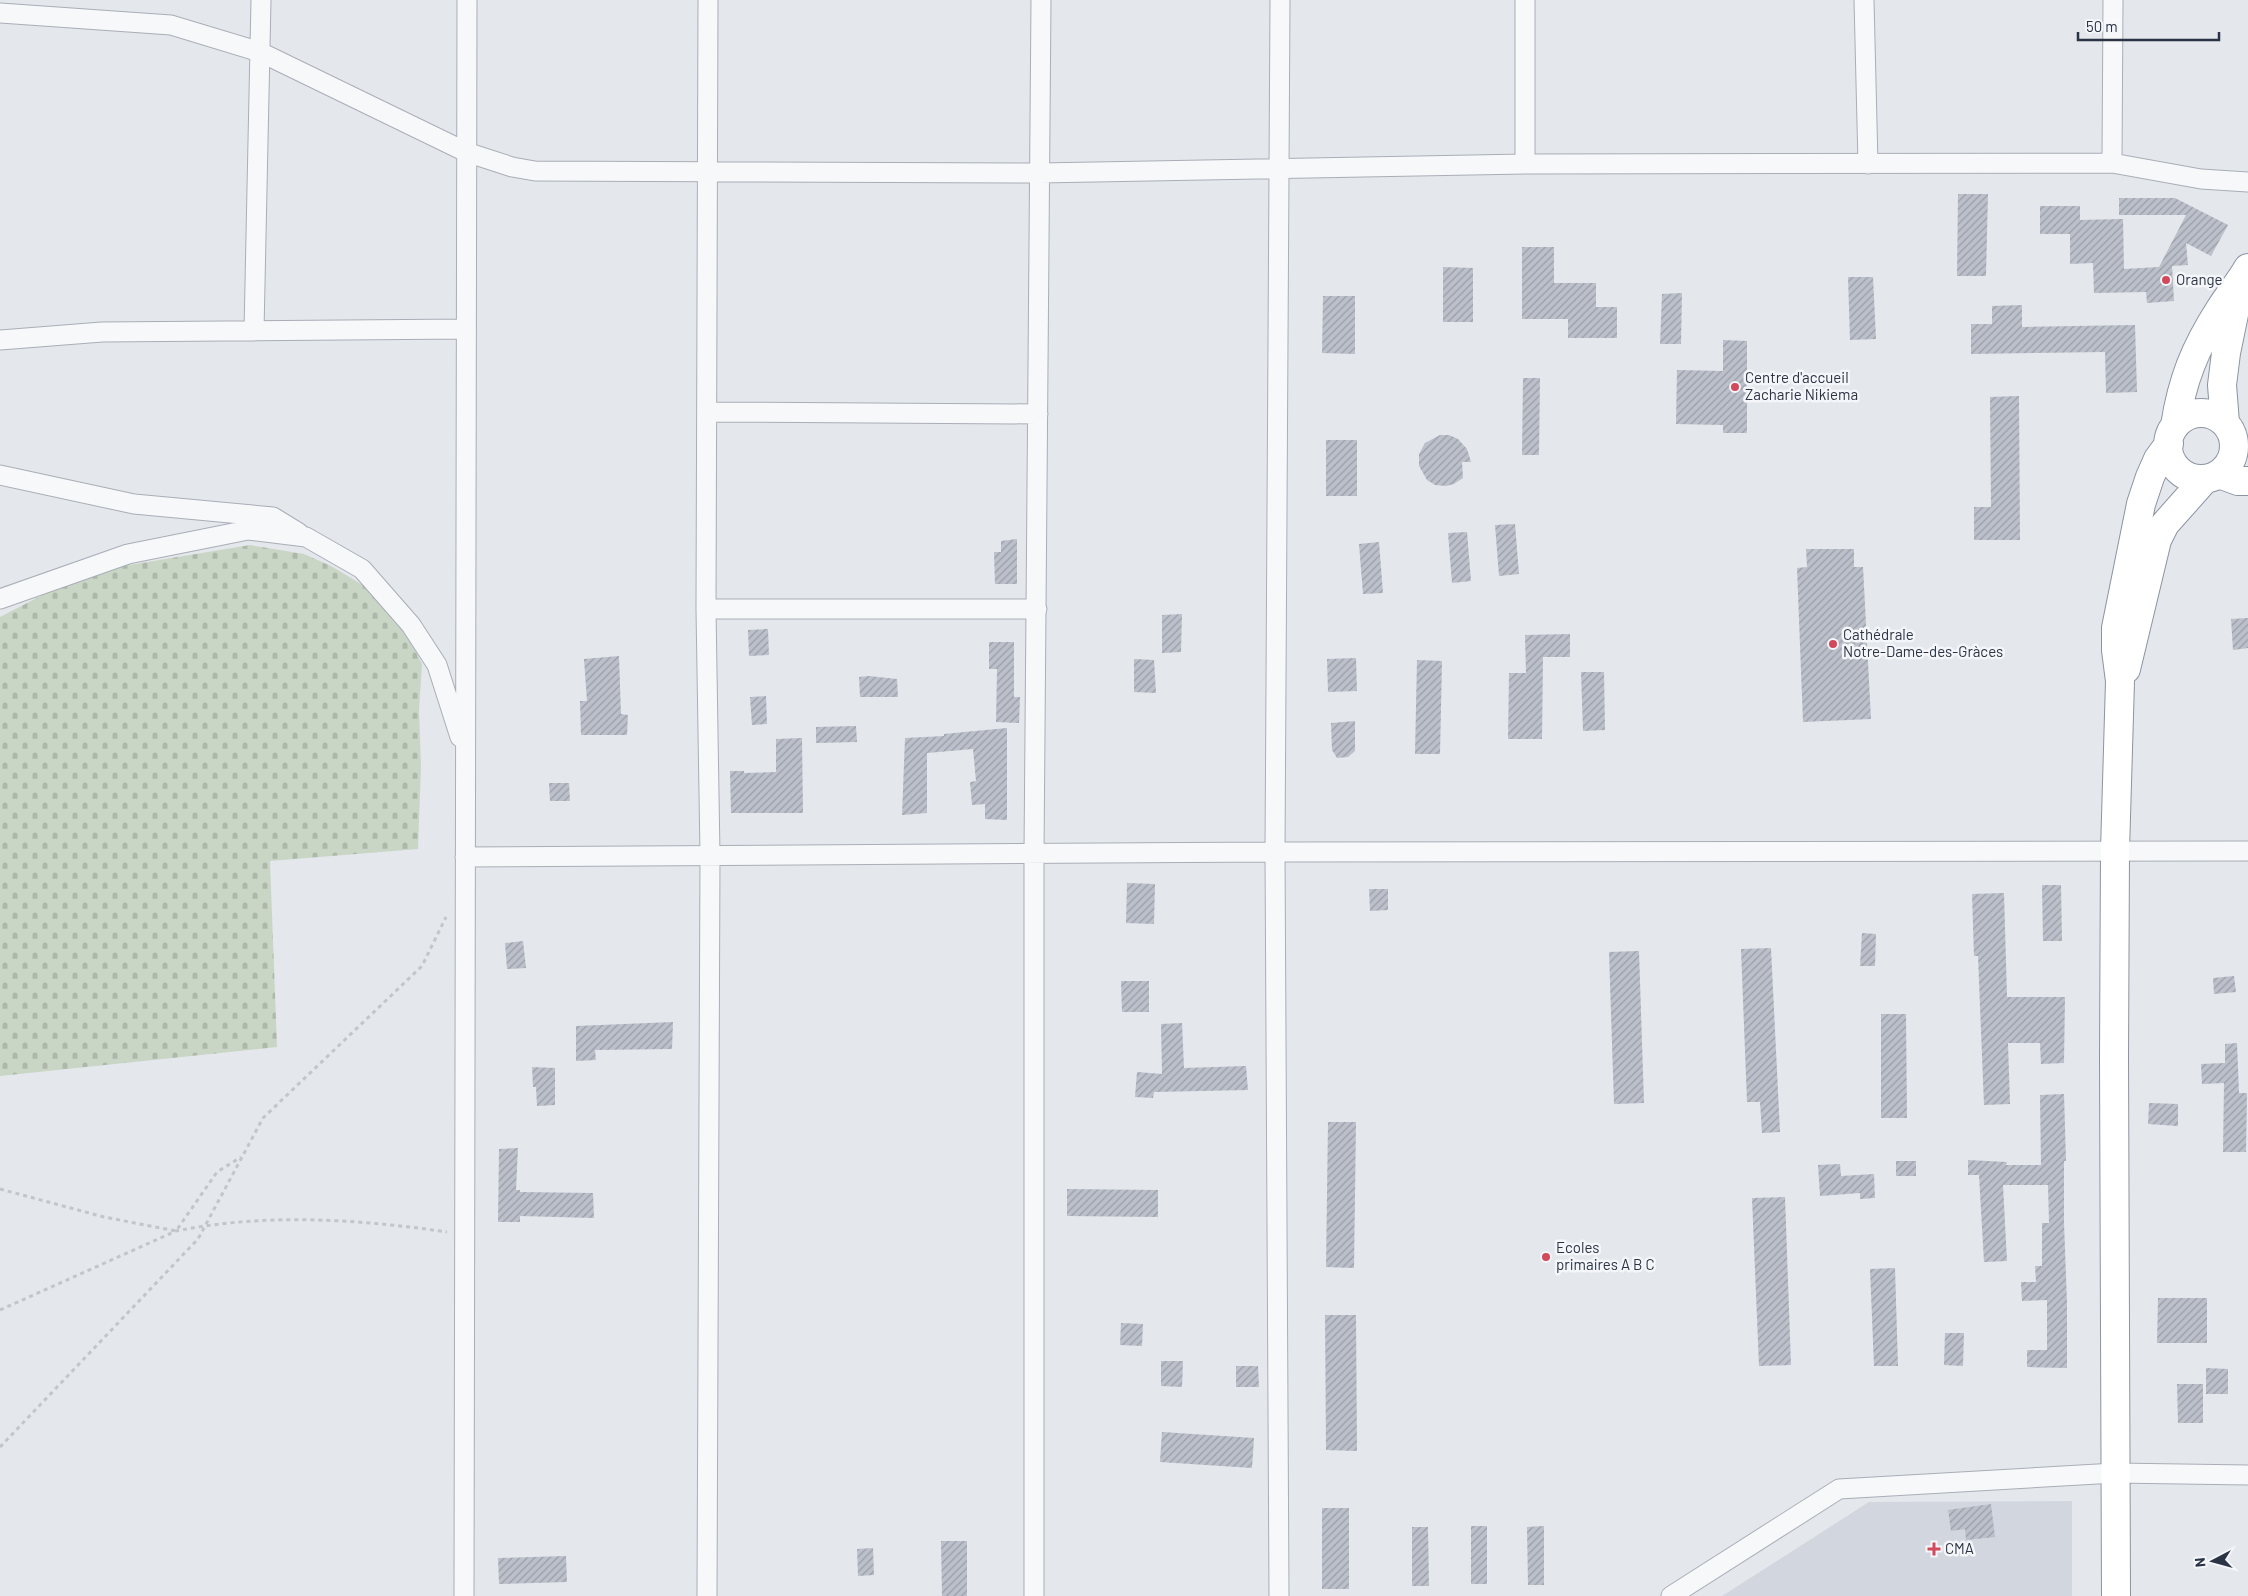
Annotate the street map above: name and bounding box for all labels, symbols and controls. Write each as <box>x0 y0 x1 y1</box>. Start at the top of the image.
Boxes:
scale bar <box>2078 10 2219 42</box>
text: 50 m <box>2086 17 2118 35</box>
place label: Orange <box>2176 270 2223 288</box>
marker: Orange <box>2160 274 2172 286</box>
place label: Centre d'accueil Zacharie Nikiema <box>1745 368 1858 403</box>
marker: Centre d'accueil Zacharie Nikiema <box>1729 381 1741 393</box>
place label: Cathédrale Notre-Dame-des-Gràces <box>1843 625 2003 660</box>
marker: Cathédrale Notre-Dame-des-Gràces <box>1827 638 1839 650</box>
place label: Ecoles primaires A B C <box>1556 1238 1655 1273</box>
marker: Ecoles primaires A B C <box>1540 1251 1552 1263</box>
north arrow <box>2188 1536 2238 1586</box>
place label: CMA <box>1945 1539 1974 1557</box>
marker: CMA <box>1927 1542 1941 1556</box>
text: N <box>2191 1557 2209 1568</box>

